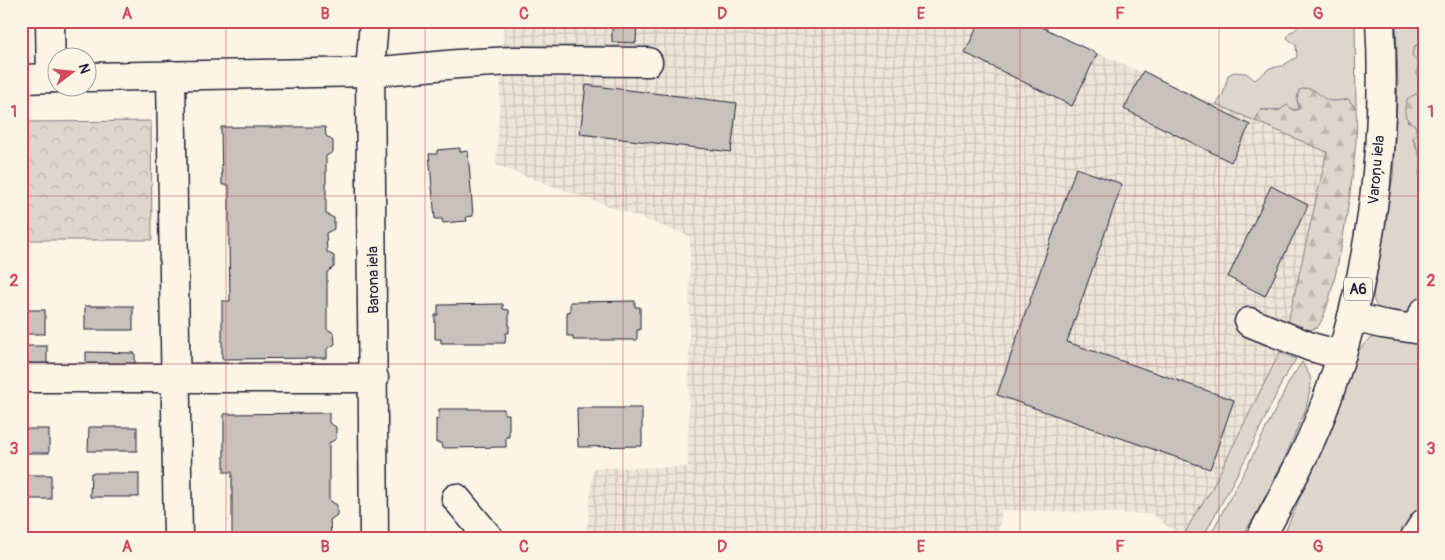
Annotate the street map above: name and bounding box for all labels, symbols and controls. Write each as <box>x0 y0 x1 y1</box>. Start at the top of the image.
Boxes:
text: A <box>122 4 133 24</box>
text: B <box>320 4 330 24</box>
text: C <box>519 4 529 24</box>
text: D <box>717 4 727 24</box>
text: E <box>917 4 926 24</box>
text: F <box>1115 4 1125 24</box>
text: G <box>1313 4 1324 24</box>
north arrow <box>48 48 98 98</box>
text: N <box>75 62 93 75</box>
text: 1 <box>11 102 17 122</box>
text: 1 <box>1428 102 1434 122</box>
street label: Varoņu iela <box>1364 135 1389 205</box>
street label: Barona iela <box>363 246 384 314</box>
text: 2 <box>10 271 19 291</box>
text: 2 <box>1427 271 1436 291</box>
road number: A6 <box>1344 278 1372 300</box>
text: 3 <box>10 439 19 459</box>
text: 3 <box>1427 439 1436 459</box>
text: A <box>122 537 133 557</box>
text: B <box>320 537 330 557</box>
text: C <box>519 537 529 557</box>
text: D <box>717 537 727 557</box>
text: E <box>917 537 926 557</box>
text: F <box>1115 537 1125 557</box>
text: G <box>1313 537 1324 557</box>

